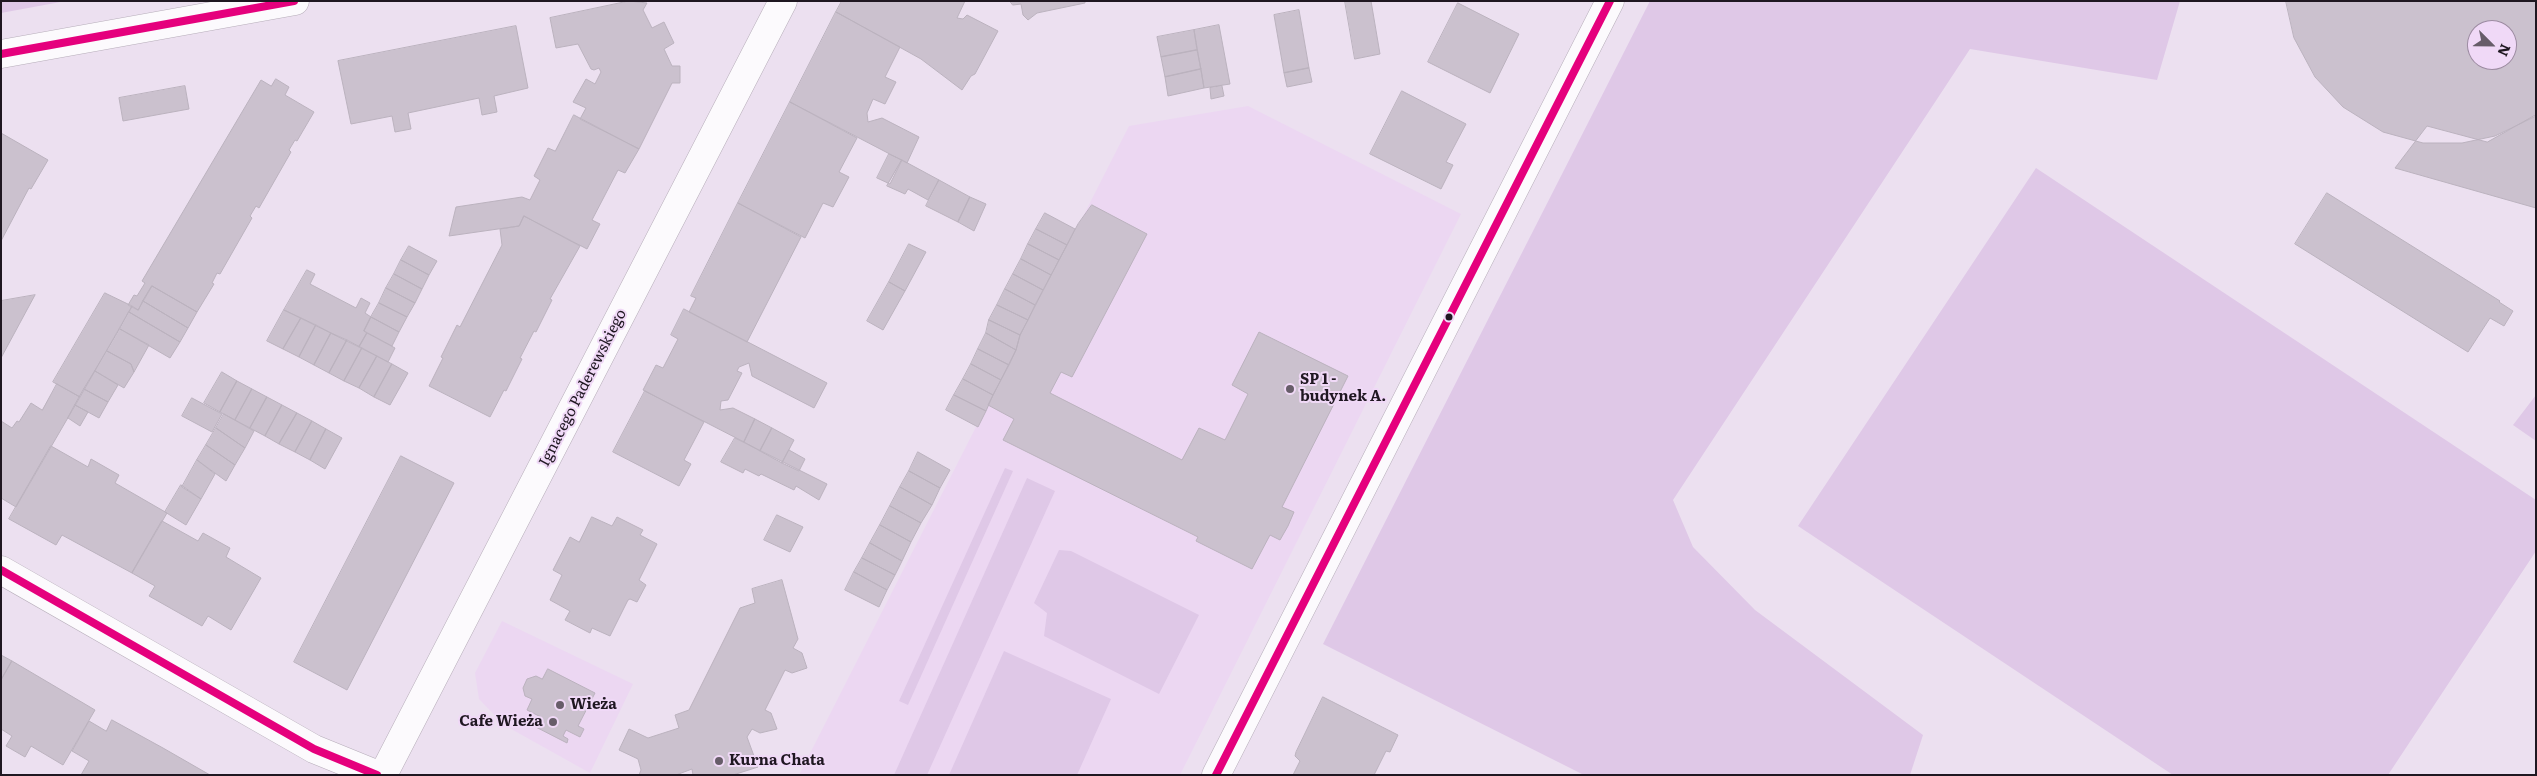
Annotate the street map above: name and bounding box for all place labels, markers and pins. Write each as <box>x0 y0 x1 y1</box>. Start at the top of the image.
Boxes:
unlabelled marker <box>1444 312 1454 322</box>
place label: SP 1 - budynek A. <box>1300 371 1386 406</box>
marker: SP 1 - budynek A. <box>1284 383 1296 395</box>
place label: Wieża <box>570 696 617 714</box>
marker: Wieża <box>554 699 566 711</box>
place label: Cafe Wieża <box>459 713 543 731</box>
marker: Cafe Wieża <box>547 716 559 728</box>
place label: Kurna Chata <box>729 752 825 770</box>
marker: Kurna Chata <box>713 755 725 767</box>

